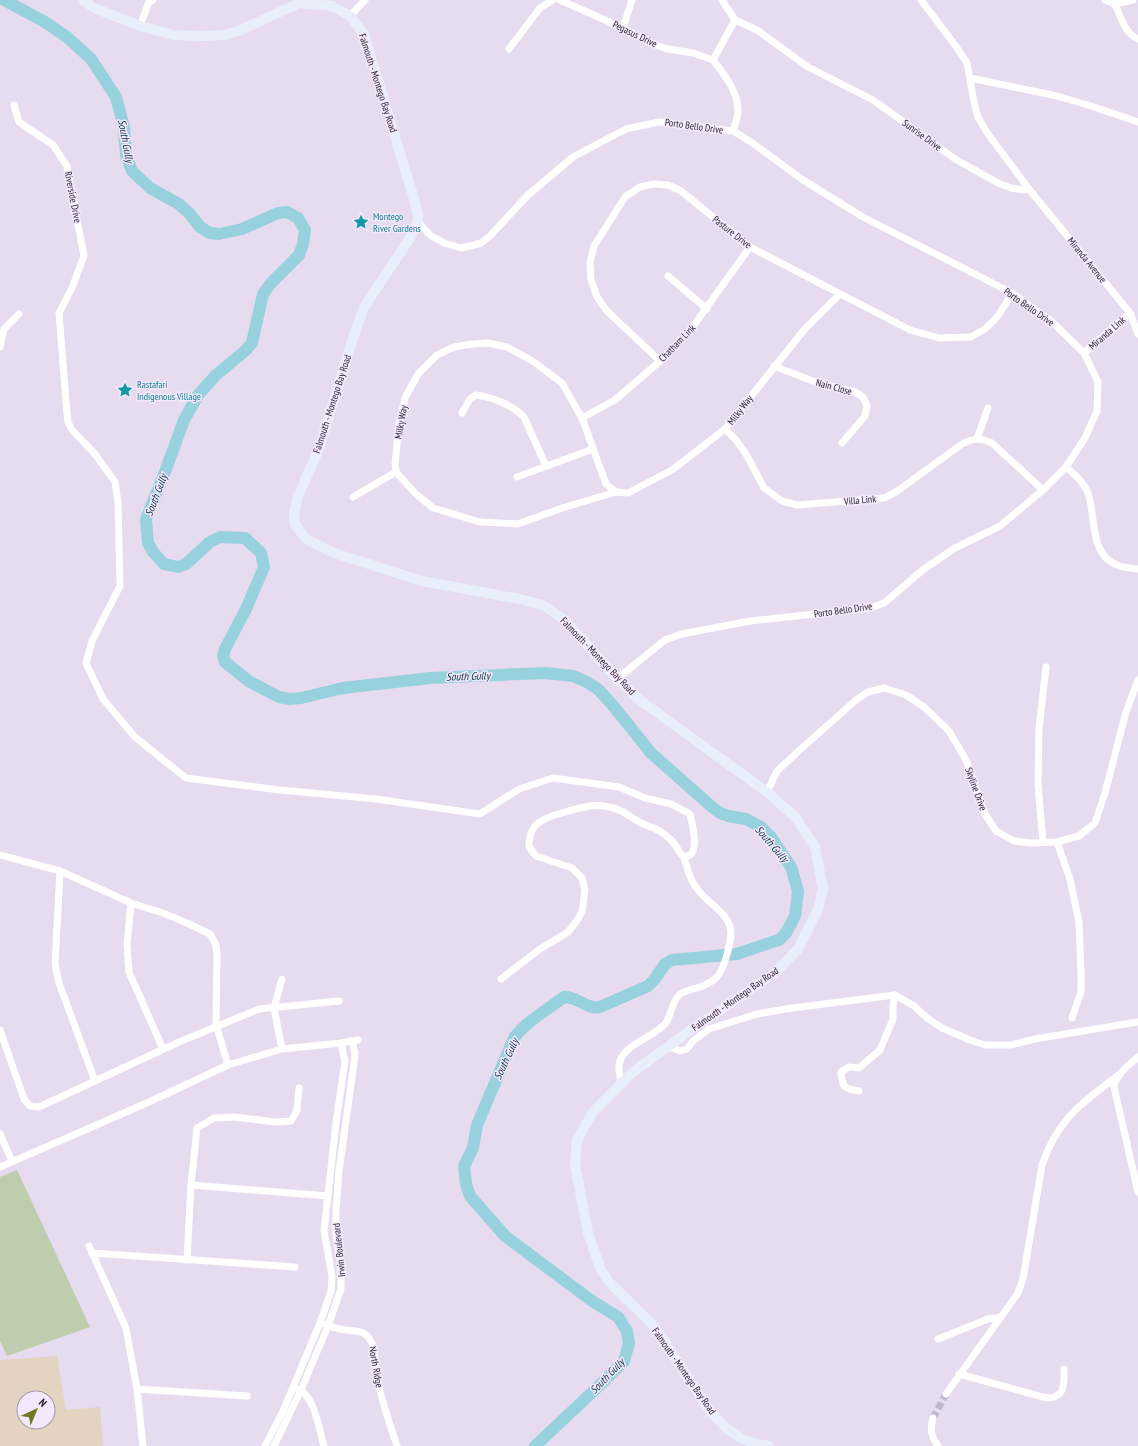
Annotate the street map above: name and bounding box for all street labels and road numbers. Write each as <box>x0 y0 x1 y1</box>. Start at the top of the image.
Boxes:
street label: Pegasus Drive <box>611 18 659 50</box>
street label: Falmouth - Montego Bay Road <box>356 32 400 134</box>
street label: Porto Bello Drive <box>664 115 724 137</box>
street label: Sunrise Drive <box>900 116 944 154</box>
street label: Riverside Drive <box>62 170 84 224</box>
street label: Pasture Drive <box>710 213 754 251</box>
street label: Miranda Avenue <box>1065 234 1109 286</box>
street label: Porto Bello Drive <box>1001 285 1057 329</box>
street label: Miranda Link <box>1086 313 1128 353</box>
street label: Chatham Link <box>656 321 698 365</box>
street label: Falmouth - Montego Bay Road <box>310 353 354 455</box>
street label: Nain Close <box>815 376 853 398</box>
street label: Milky Way <box>724 392 756 428</box>
street label: Milky Way <box>392 404 410 440</box>
street label: Villa Link <box>842 492 877 508</box>
street label: Porto Bello Drive <box>813 599 873 621</box>
street label: Falmouth - Montego Bay Road <box>558 614 638 698</box>
street label: Skyline Drive <box>962 766 990 812</box>
street label: Falmouth - Montego Bay Road <box>689 964 781 1034</box>
street label: Irwin Boulevard <box>330 1222 348 1278</box>
street label: Falmouth - Montego Bay Road <box>649 1325 719 1417</box>
street label: North Ridge <box>366 1345 386 1389</box>

